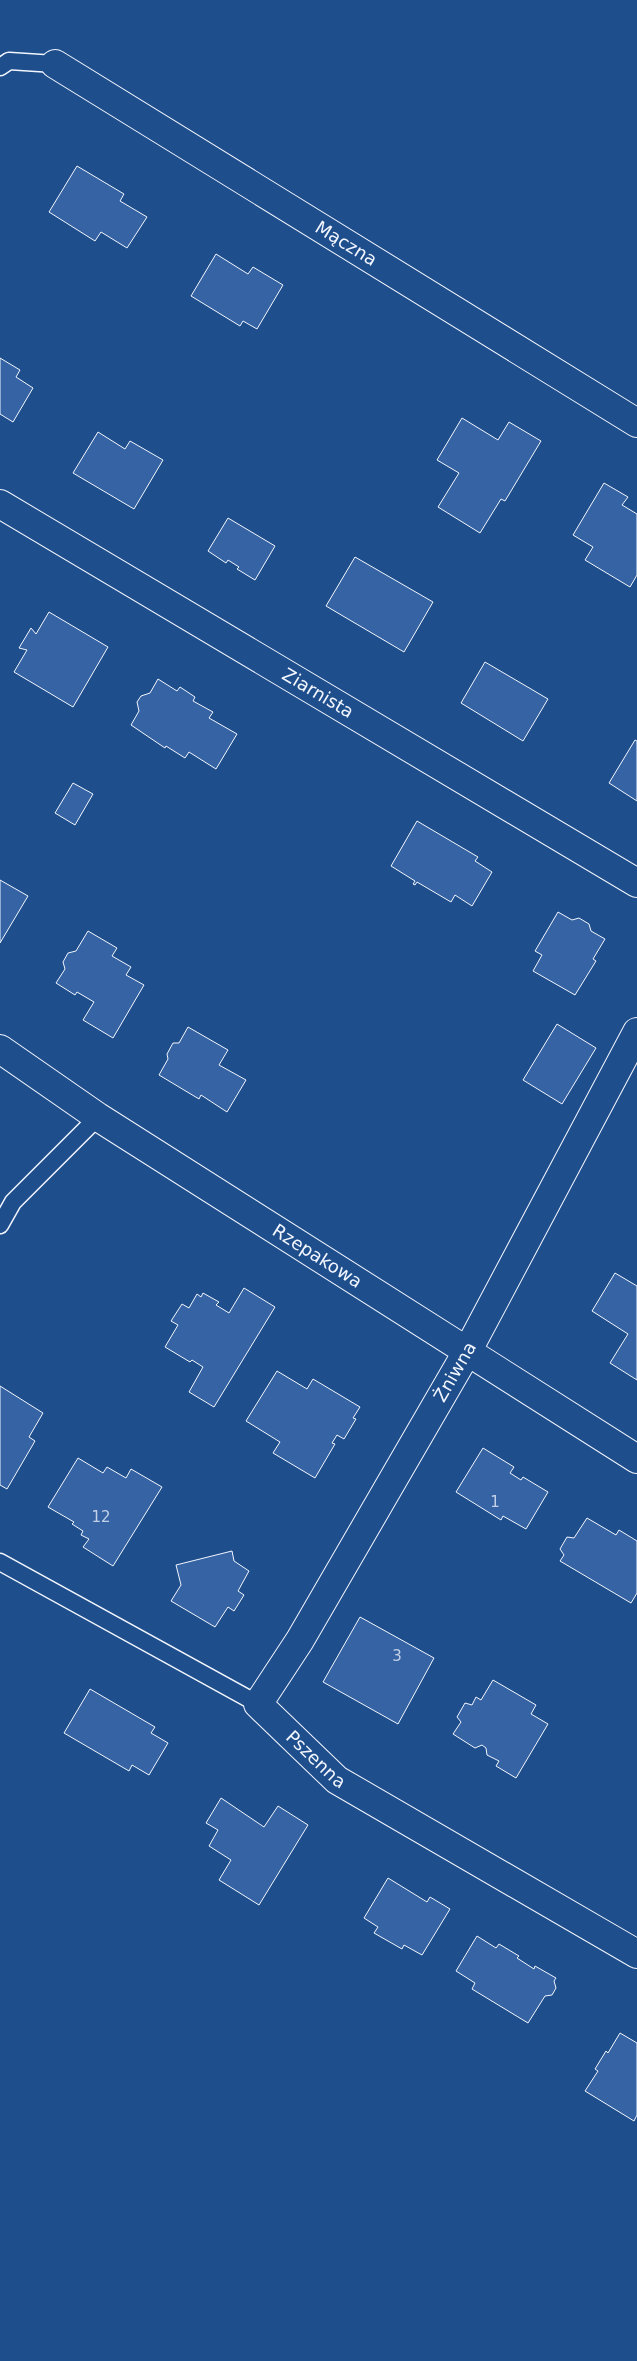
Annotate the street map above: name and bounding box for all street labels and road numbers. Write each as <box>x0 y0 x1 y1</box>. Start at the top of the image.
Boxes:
street label: Mączna <box>312 216 381 270</box>
street label: Ziarnista <box>279 663 358 722</box>
street label: Rzepakowa <box>269 1220 366 1292</box>
street label: Żniwna <box>429 1338 480 1406</box>
street label: Pszenna <box>282 1726 349 1793</box>

